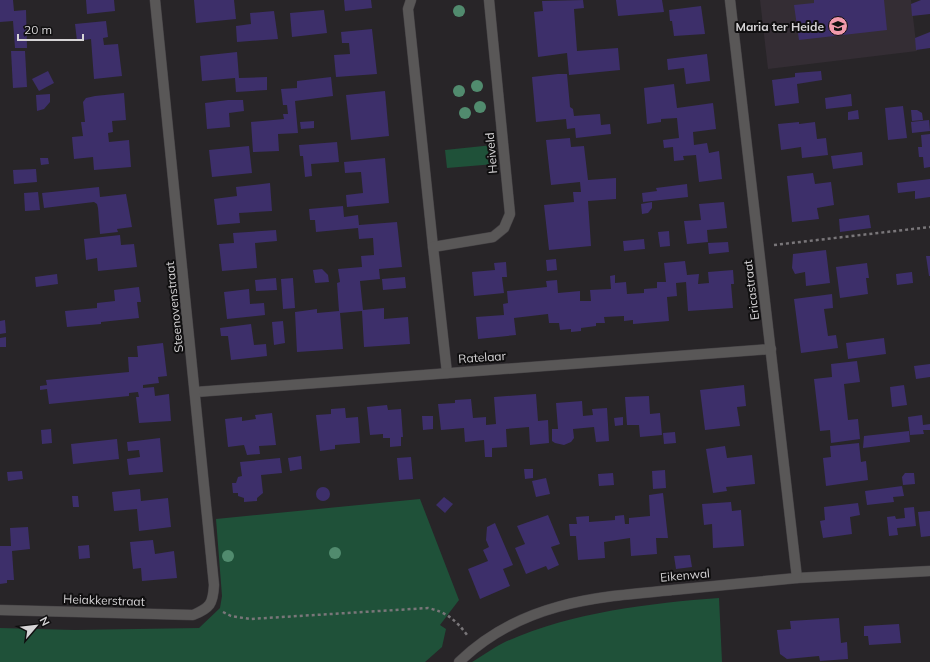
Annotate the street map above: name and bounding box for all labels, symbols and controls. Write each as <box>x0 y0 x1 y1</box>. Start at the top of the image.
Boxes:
school or university icon: Maria ter Heide <box>827 15 849 37</box>
scale bar <box>18 16 83 42</box>
place label: Maria ter Heide <box>735 19 824 34</box>
text: 20 m <box>24 22 52 37</box>
street label: Heiveld <box>482 132 500 174</box>
street label: Ericastraat <box>740 259 762 321</box>
street label: Steenovenstraat <box>162 261 186 353</box>
street label: Ratelaar <box>458 348 507 366</box>
street label: Eikenwal <box>660 565 710 585</box>
street label: Heiakkerstraat <box>63 591 145 609</box>
north arrow <box>16 606 56 646</box>
text: N <box>37 614 53 628</box>

